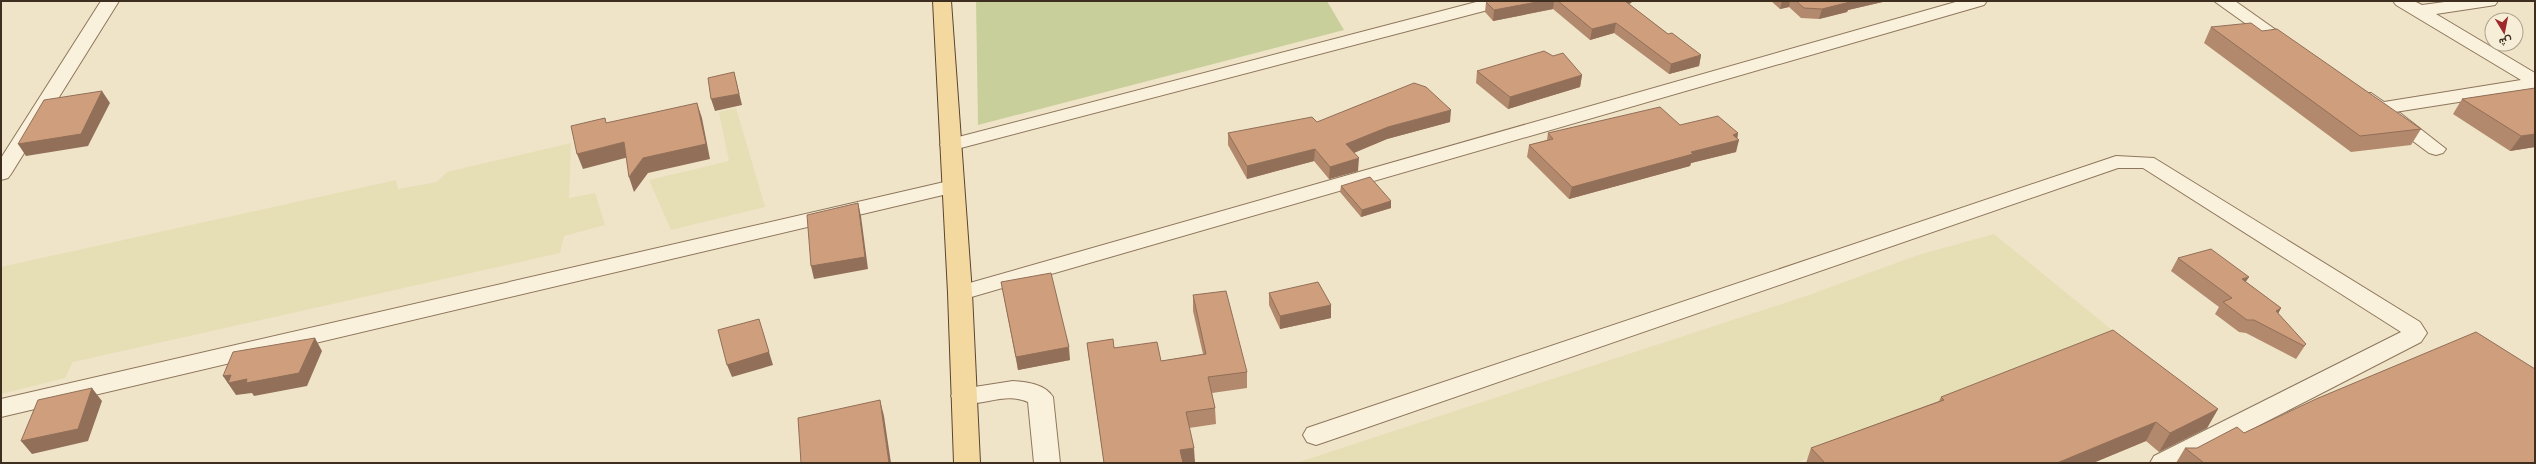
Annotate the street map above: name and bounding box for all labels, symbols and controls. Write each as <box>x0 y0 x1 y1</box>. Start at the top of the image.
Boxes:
north arrow <box>2484 12 2524 52</box>
text: ش <box>2498 34 2513 50</box>

